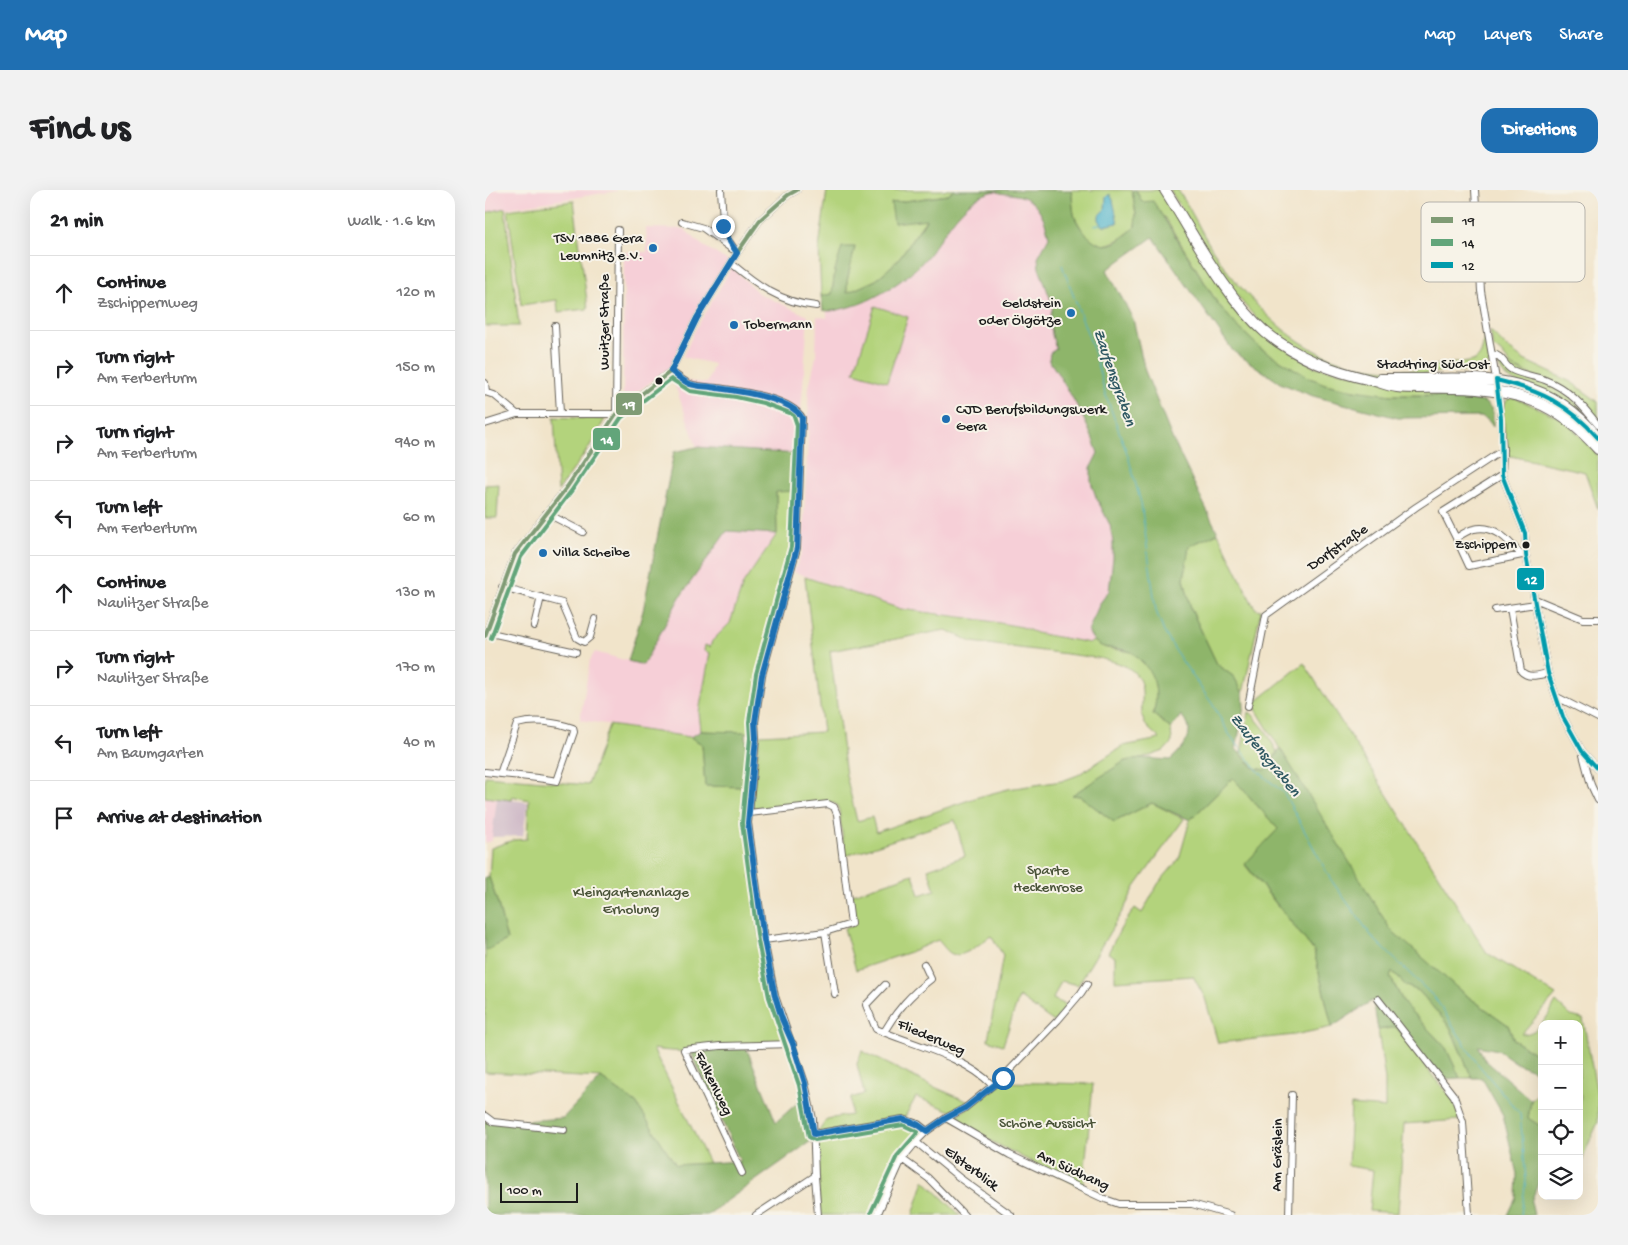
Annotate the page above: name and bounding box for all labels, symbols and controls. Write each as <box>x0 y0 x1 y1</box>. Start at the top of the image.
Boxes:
text: Map <box>25 21 67 50</box>
text: Map <box>1424 25 1456 46</box>
text: Layers <box>1484 25 1531 46</box>
text: Share <box>1559 25 1603 46</box>
button: Directions <box>1481 108 1598 153</box>
text: Find us <box>30 110 130 151</box>
legend <box>1421 202 1585 282</box>
text: 21 min <box>50 210 103 235</box>
text: Walk · 1.6 km <box>347 213 435 232</box>
text: 19 <box>1461 214 1475 231</box>
route end <box>712 215 735 238</box>
place label: TSV 1886 Gera Leumnitz e.V. <box>553 230 644 265</box>
text: 14 <box>1461 236 1475 253</box>
marker: TSV 1886 Gera Leumnitz e.V. <box>647 242 659 254</box>
text: 12 <box>1461 259 1475 276</box>
text: Continue <box>97 272 166 295</box>
street label: Wuitzer Straße <box>596 274 614 370</box>
icon: ahead <box>50 279 78 307</box>
text: 120 m <box>396 284 435 303</box>
text: Zschippernweg <box>97 295 198 314</box>
place label: Geldstein oder Ölgötze <box>979 295 1061 330</box>
marker: Geldstein oder Ölgötze <box>1065 307 1077 319</box>
place label: Tobermann <box>743 316 812 334</box>
marker: Tobermann <box>728 319 740 331</box>
water label: Zaufensgraben <box>1088 327 1139 429</box>
text: Turn right <box>97 347 173 370</box>
icon: right <box>50 354 78 382</box>
street label: Stadtring Süd-Ost <box>1377 356 1491 374</box>
text: 150 m <box>396 359 435 378</box>
text: Am Ferberturm <box>97 370 197 389</box>
unlabelled marker <box>654 376 664 386</box>
line badge: 19 <box>615 392 643 416</box>
text: 19 <box>622 398 635 415</box>
place label: CJD Berufsbildungswerk Gera <box>956 401 1107 436</box>
marker: CJD Berufsbildungswerk Gera <box>940 413 952 425</box>
text: Turn right <box>97 422 173 445</box>
line badge: 14 <box>592 427 621 451</box>
icon: right <box>50 429 78 457</box>
text: 14 <box>600 433 614 450</box>
text: 940 m <box>395 434 435 453</box>
text: Am Ferberturm <box>97 445 197 464</box>
text: Turn left <box>97 497 161 520</box>
icon: left <box>50 504 78 532</box>
text: 60 m <box>403 509 435 528</box>
text: Am Ferberturm <box>97 520 197 539</box>
street label: Dorfstraße <box>1304 521 1372 576</box>
place label: Zschippern <box>1455 537 1517 554</box>
marker: Zschippern <box>1521 540 1531 550</box>
place label: Villa Scheibe <box>552 544 630 562</box>
marker: Villa Scheibe <box>537 547 549 559</box>
line badge: 12 <box>1516 567 1545 591</box>
text: Continue <box>97 572 166 595</box>
text: 12 <box>1524 573 1537 590</box>
icon: ahead <box>50 579 78 607</box>
text: 130 m <box>396 584 435 603</box>
text: Naulitzer Straße <box>97 595 209 614</box>
text: Turn right <box>97 647 173 670</box>
icon: right <box>50 654 78 682</box>
text: 170 m <box>396 659 435 678</box>
text: Naulitzer Straße <box>97 670 209 689</box>
water label: Zaufensgraben <box>1225 711 1304 802</box>
text: Turn left <box>97 722 161 745</box>
icon: left <box>50 729 78 757</box>
text: 40 m <box>403 734 435 753</box>
text: Am Baumgarten <box>97 745 204 764</box>
icon: arrive <box>50 804 78 832</box>
text: Arrive at destination <box>97 807 261 830</box>
park label: Sparte Heckenrose <box>1013 862 1083 897</box>
park label: Kleingartenanlage Erholung <box>573 884 689 919</box>
street label: Fliederweg <box>894 1015 968 1060</box>
map controls <box>1538 1020 1583 1200</box>
button: + <box>1538 1020 1583 1065</box>
street label: Falkenweg <box>689 1048 736 1119</box>
button: − <box>1538 1065 1583 1110</box>
route start <box>992 1067 1015 1090</box>
button: locate <box>1538 1110 1583 1155</box>
park label: Schöne Aussicht <box>999 1115 1097 1133</box>
street label: Am Gräslein <box>1268 1118 1288 1192</box>
street label: Elsterblick <box>940 1143 1003 1196</box>
street label: Am Südhang <box>1034 1146 1112 1196</box>
button: layers <box>1538 1155 1583 1200</box>
scale bar <box>500 1180 577 1203</box>
text: 100 m <box>507 1183 542 1200</box>

